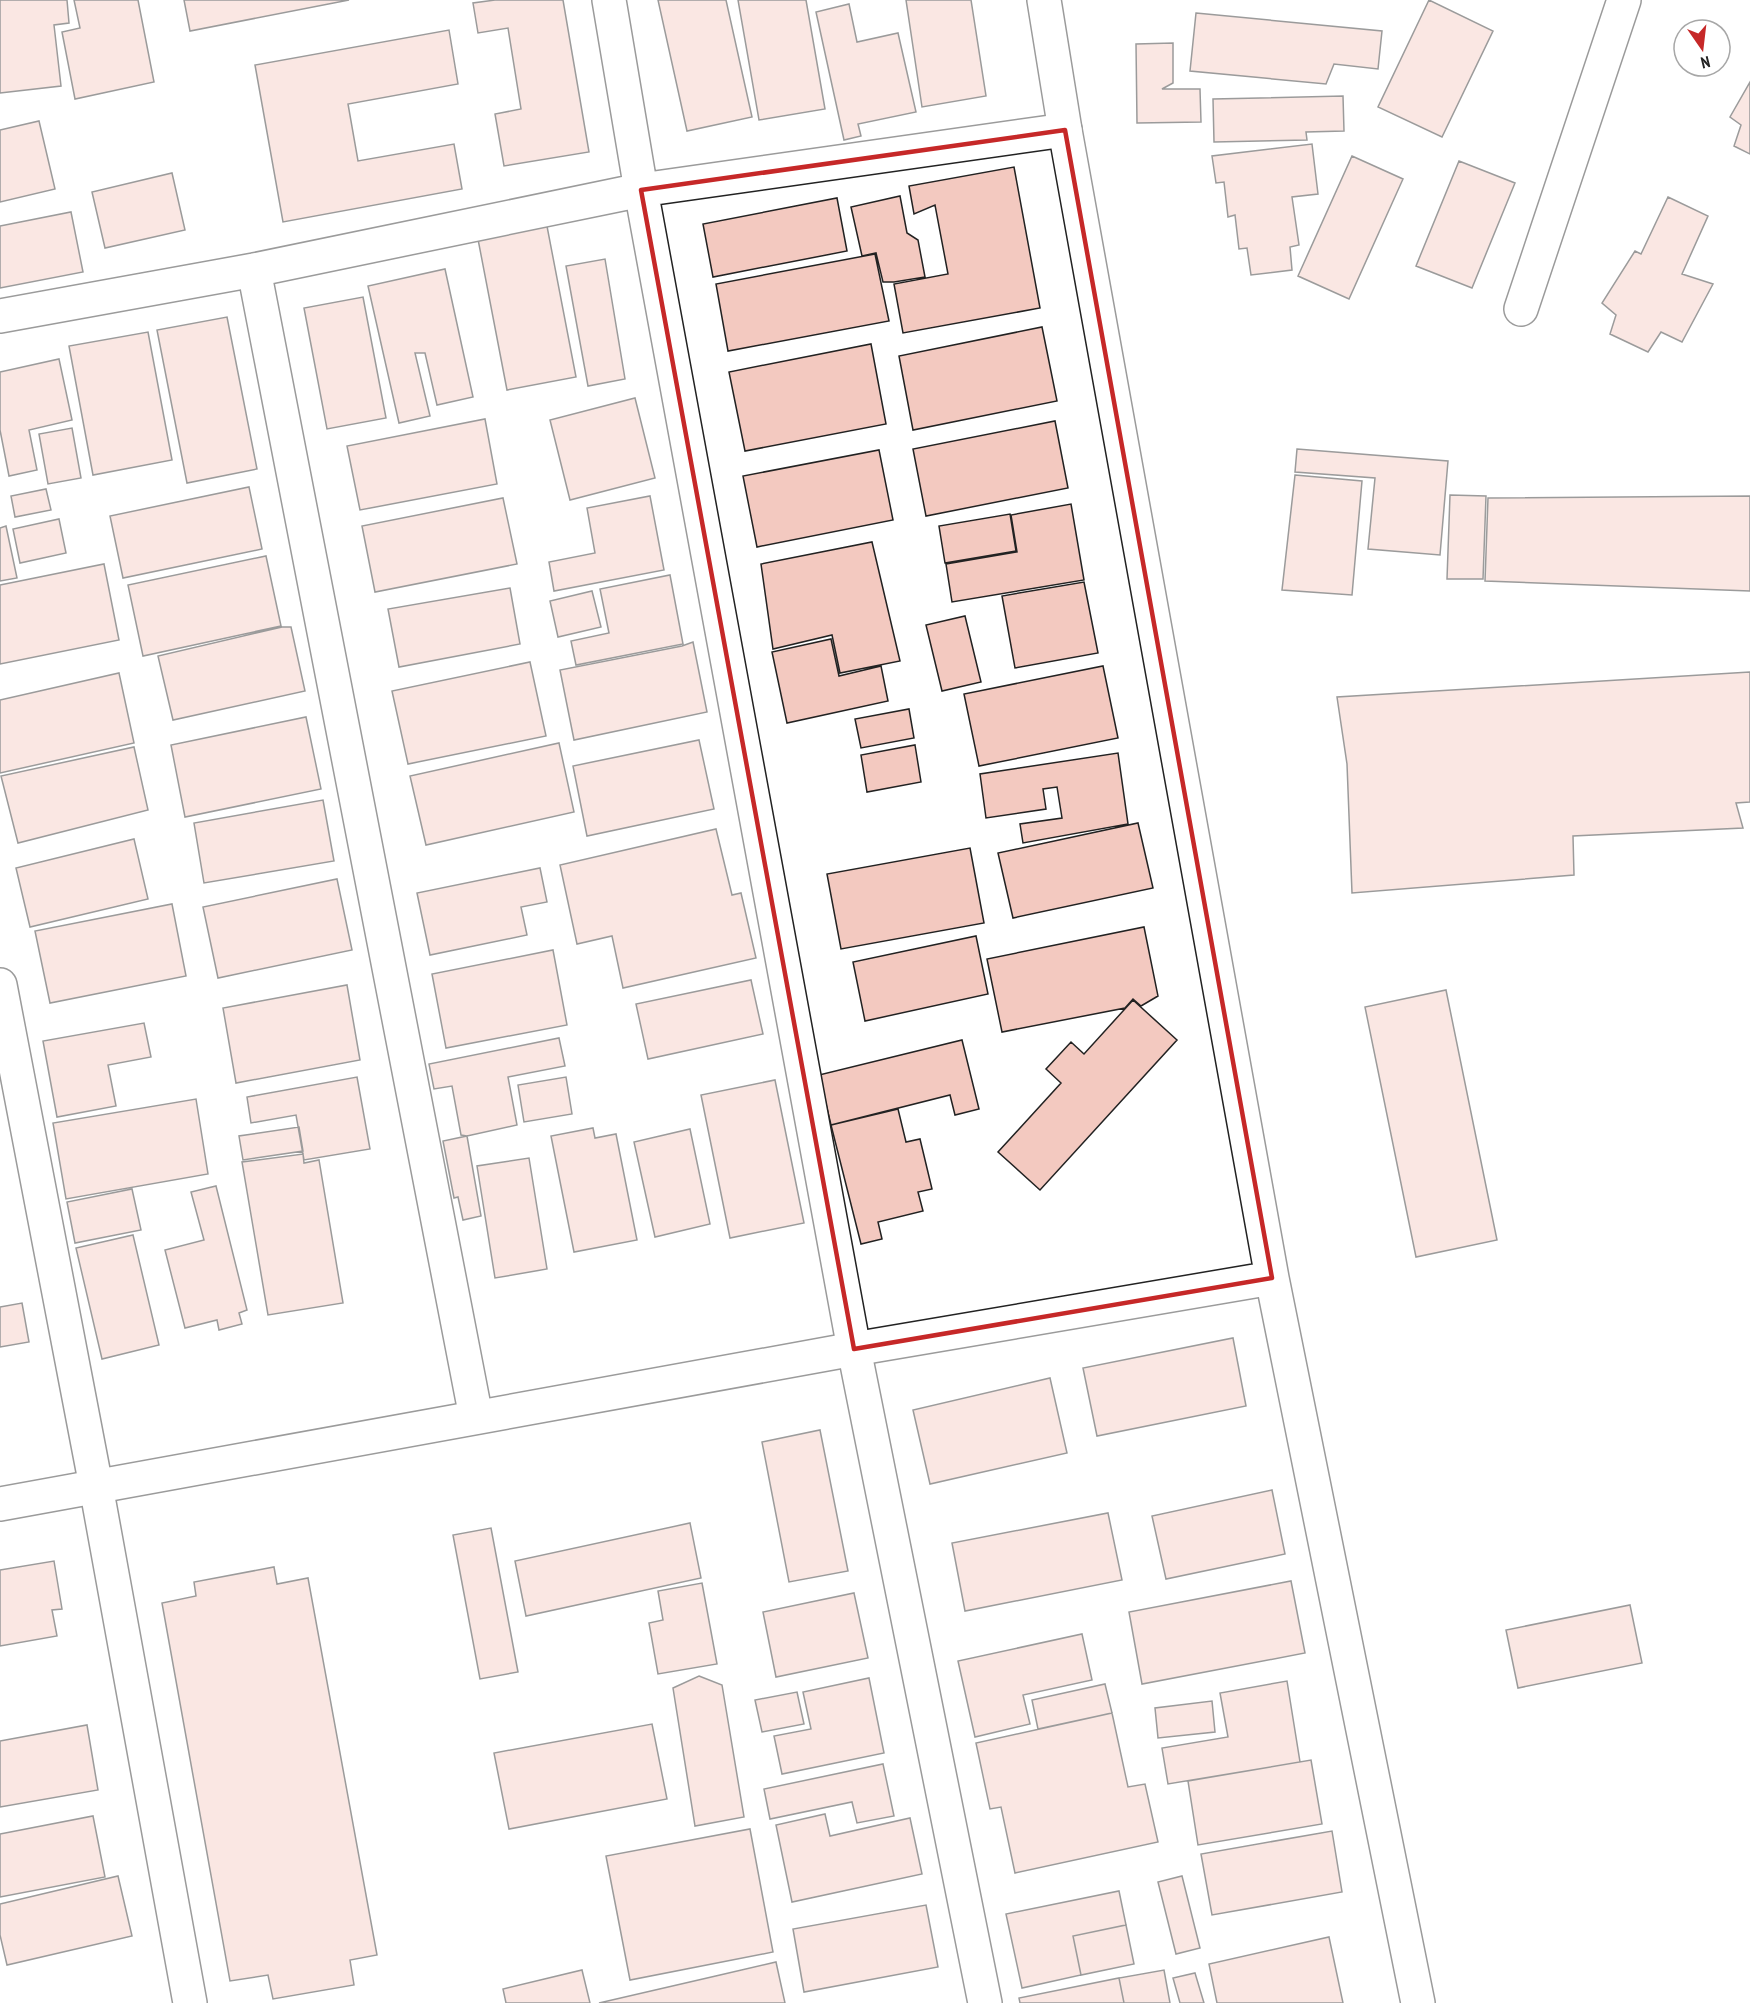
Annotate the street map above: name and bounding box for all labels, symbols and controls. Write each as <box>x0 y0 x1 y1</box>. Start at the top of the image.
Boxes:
north arrow <box>1672 18 1732 78</box>
text: N <box>1699 52 1712 73</box>

